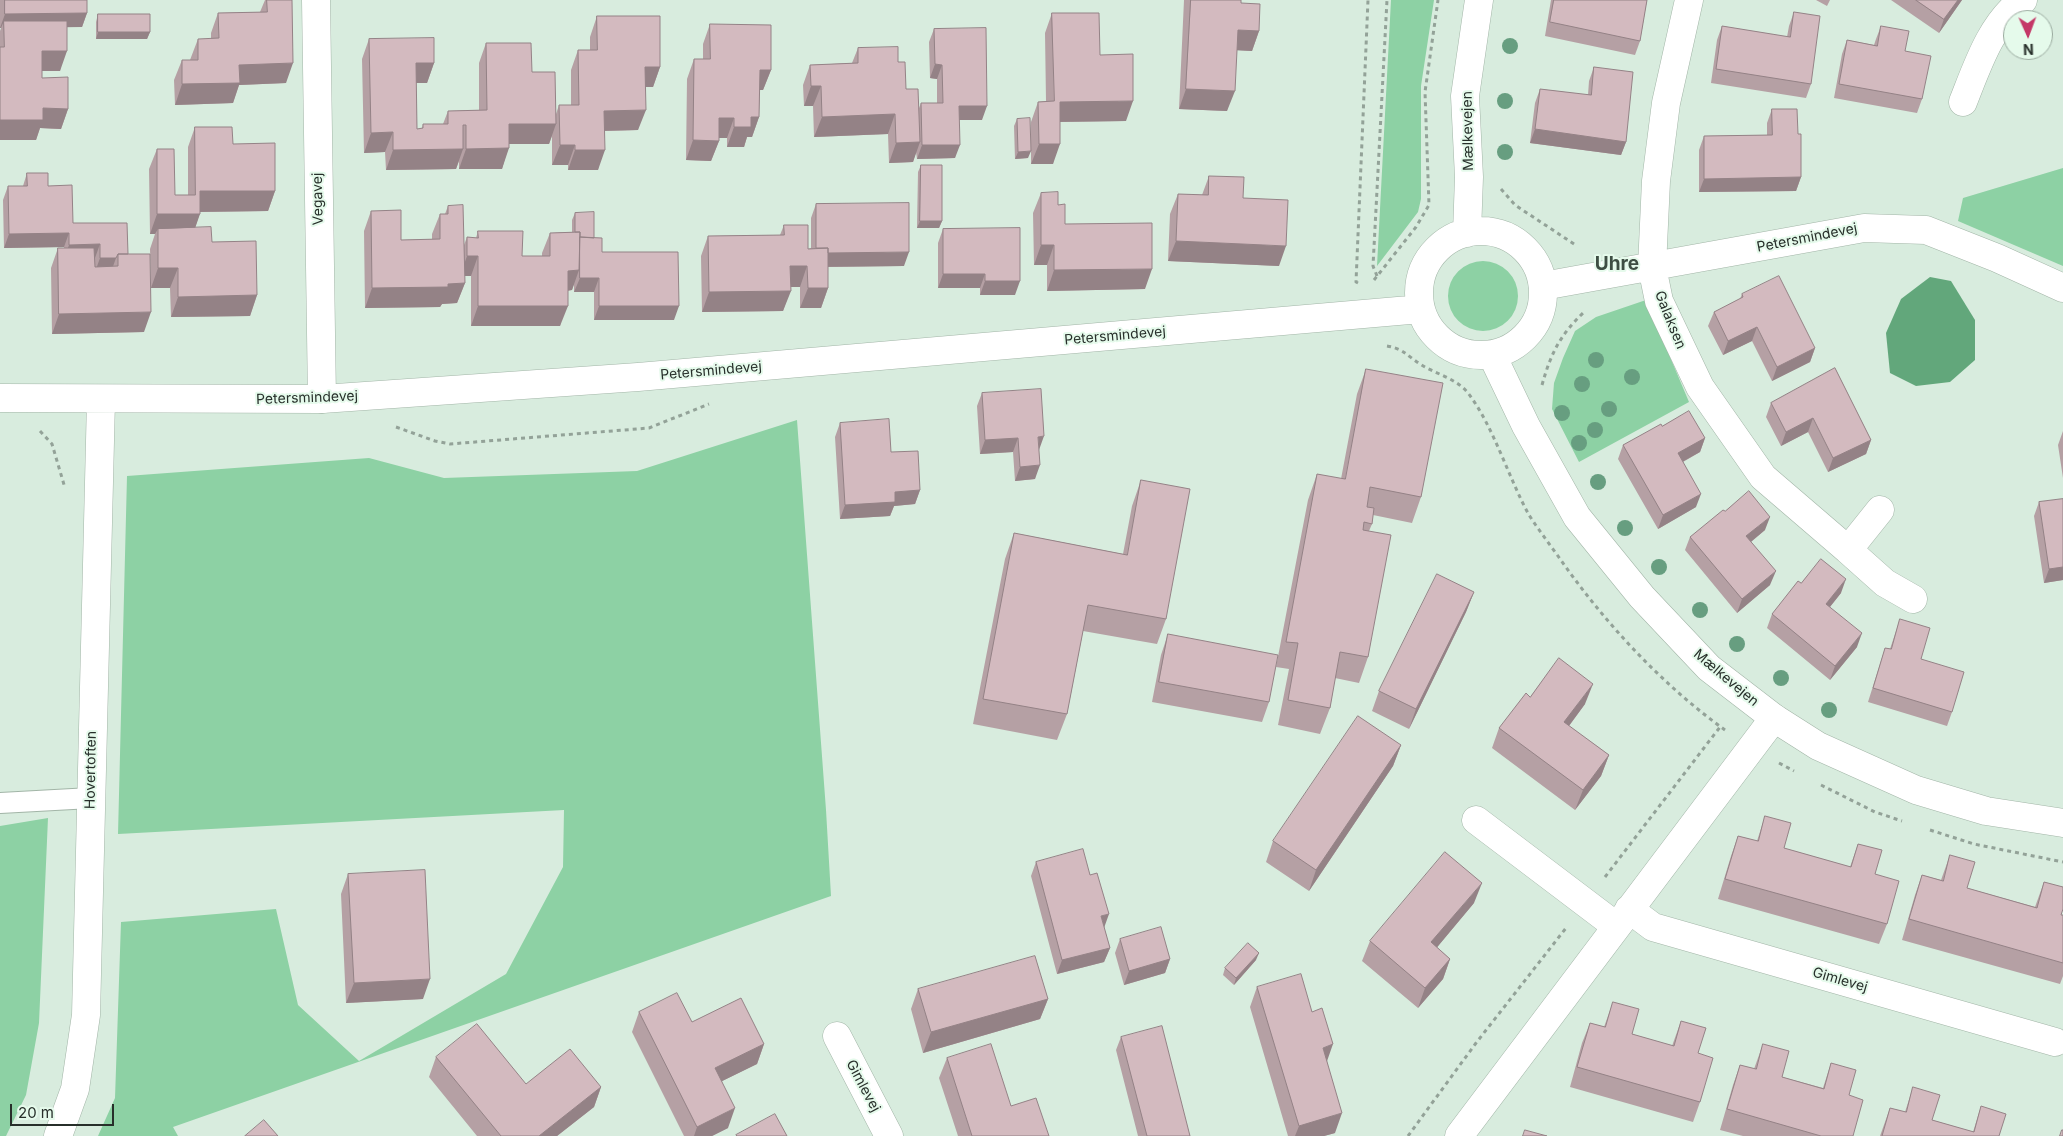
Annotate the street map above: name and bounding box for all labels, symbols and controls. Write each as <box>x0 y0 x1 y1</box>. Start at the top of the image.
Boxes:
north arrow <box>2003 10 2053 60</box>
text: N <box>2023 41 2034 58</box>
street label: Mælkevejen <box>1459 91 1477 171</box>
street label: Vegavej <box>309 173 327 225</box>
street label: Petersmindevej <box>1755 220 1859 256</box>
district label: Uhre <box>1595 253 1639 275</box>
street label: Galaksen <box>1651 289 1689 351</box>
street label: Petersmindevej <box>1064 323 1166 349</box>
street label: Petersmindevej <box>660 358 762 384</box>
street label: Petersmindevej <box>256 388 358 408</box>
street label: Mælkevejen <box>1690 646 1762 710</box>
street label: Hovertoften <box>82 731 100 809</box>
street label: Gimlevej <box>1811 964 1869 996</box>
street label: Gimlevej <box>842 1057 884 1115</box>
scale bar <box>12 1094 116 1126</box>
text: 20 m <box>18 1103 54 1122</box>

